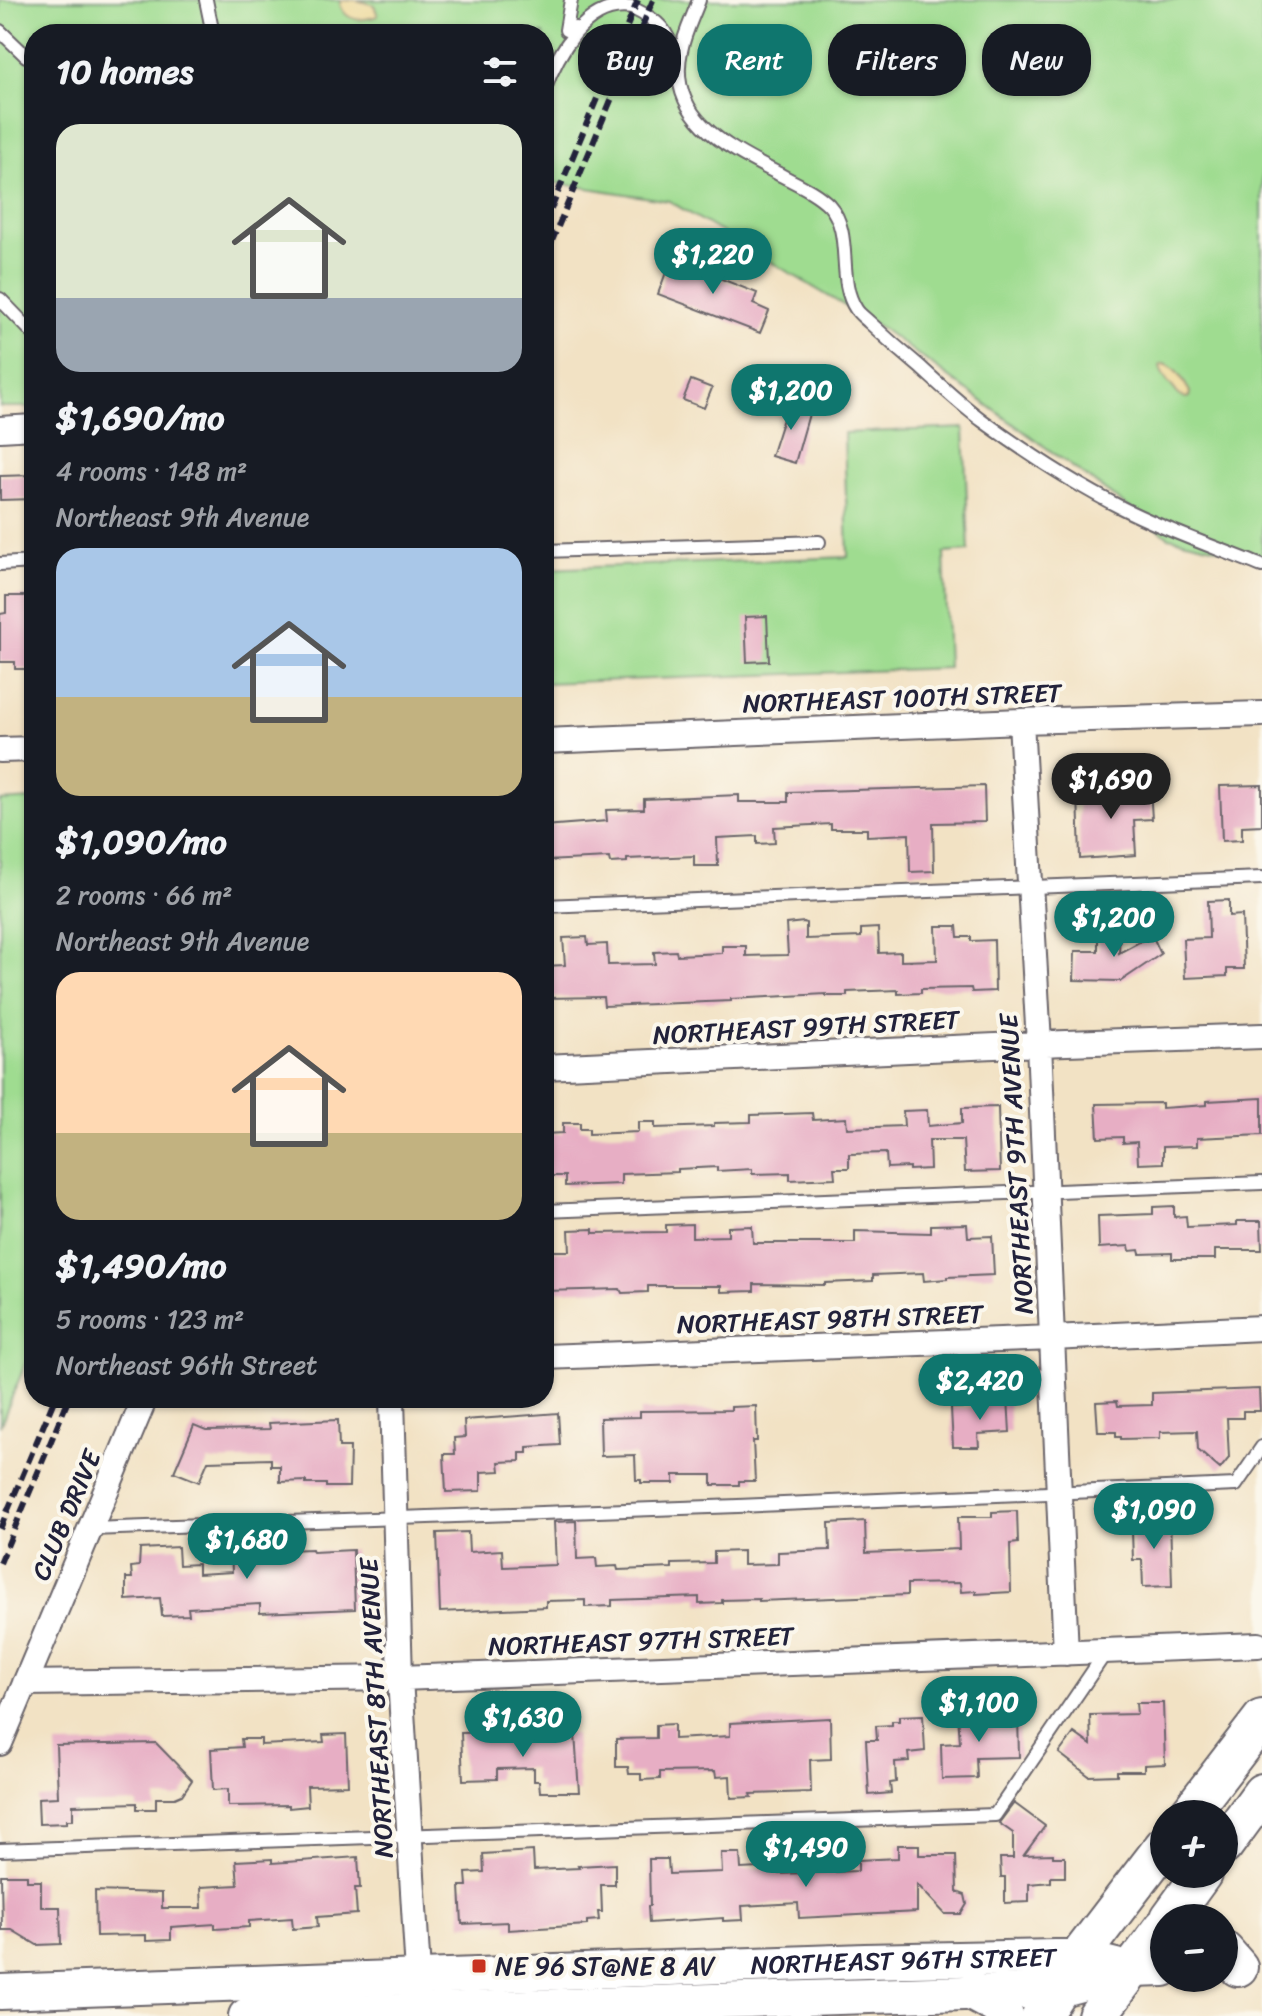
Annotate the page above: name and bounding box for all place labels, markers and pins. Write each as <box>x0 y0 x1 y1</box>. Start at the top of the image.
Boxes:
pin: $1,220 <box>648 228 778 296</box>
pin: $1,200 <box>726 364 856 432</box>
pin: $1,690 <box>1046 753 1176 821</box>
pin: $1,200 <box>1049 891 1179 959</box>
pin: $2,420 <box>915 1354 1045 1422</box>
pin: $1,090 <box>1089 1483 1219 1551</box>
pin: $1,680 <box>182 1513 312 1581</box>
pin: $1,100 <box>914 1676 1044 1744</box>
pin: $1,630 <box>458 1691 588 1759</box>
pin: $1,490 <box>741 1821 871 1889</box>
place label: NE 96 ST@NE 8 AV <box>495 1943 716 1989</box>
marker: NE 96 ST@NE 8 AV <box>470 1957 488 1975</box>

